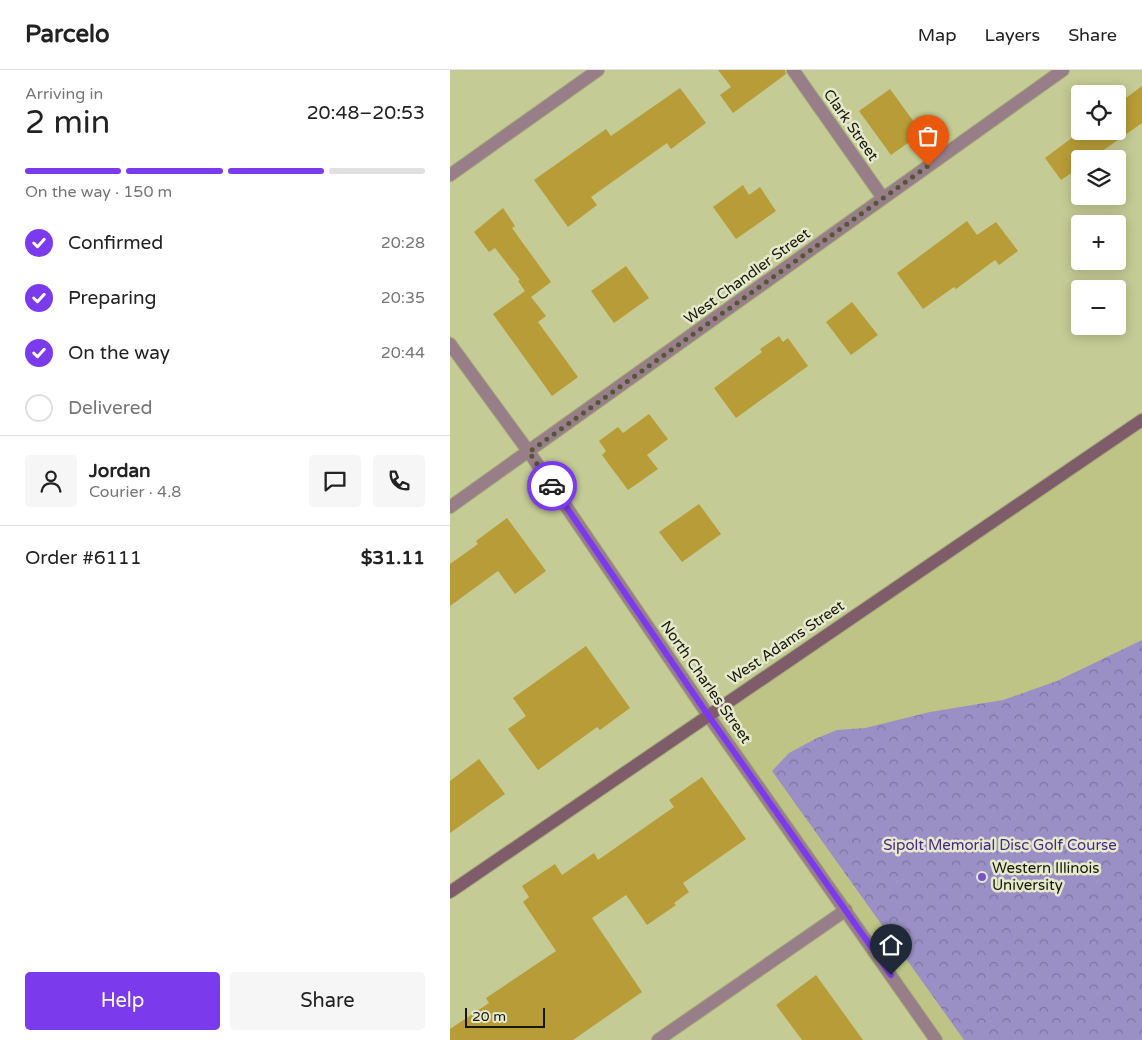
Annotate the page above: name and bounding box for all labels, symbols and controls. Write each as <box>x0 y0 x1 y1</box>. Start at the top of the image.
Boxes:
text: Parcelo <box>25 20 110 49</box>
text: Map <box>918 24 957 46</box>
text: Layers <box>985 24 1040 46</box>
text: Share <box>1068 24 1117 46</box>
text: Arriving in <box>25 84 103 104</box>
map controls <box>1071 85 1126 335</box>
button: locate <box>1071 85 1126 140</box>
street label: Clark Street <box>820 86 882 164</box>
text: 20:48–20:53 <box>307 102 425 124</box>
text: 2 min <box>25 104 110 142</box>
pin <box>907 115 949 166</box>
icon: bag <box>914 122 942 150</box>
button: layers <box>1071 150 1126 205</box>
text: On the way · 150 m <box>25 182 172 202</box>
button: + <box>1071 215 1126 270</box>
street label: West Chandler Street <box>681 224 814 328</box>
icon: check <box>25 229 53 257</box>
text: Confirmed <box>68 232 163 254</box>
text: 20:28 <box>381 233 425 253</box>
button: − <box>1071 280 1126 335</box>
icon: check <box>25 284 53 312</box>
text: Preparing <box>68 287 157 309</box>
text: 20:35 <box>381 288 425 308</box>
icon: check <box>25 339 53 367</box>
text: On the way <box>68 342 170 364</box>
text: 20:44 <box>381 343 425 363</box>
text: Delivered <box>68 397 153 419</box>
button: person <box>25 455 77 507</box>
button: chat <box>309 455 361 507</box>
button: phone <box>373 455 425 507</box>
text: Jordan <box>89 460 151 482</box>
courier <box>527 461 577 511</box>
icon: car <box>538 472 566 500</box>
text: Courier · 4.8 <box>89 482 181 502</box>
text: Order #6111 <box>25 547 142 569</box>
text: $31.11 <box>361 547 425 569</box>
street label: West Adams Street <box>724 596 848 688</box>
street label: North Charles Street <box>657 617 755 747</box>
park label: Sipolt Memorial Disc Golf Course <box>883 836 1117 854</box>
place label: Western Illinois University <box>992 859 1100 894</box>
marker: Western Illinois University <box>976 871 988 883</box>
pin <box>870 924 912 975</box>
icon: home <box>877 931 905 959</box>
button: Help <box>25 972 220 1030</box>
button: Share <box>230 972 425 1030</box>
scale bar <box>465 1005 545 1028</box>
text: 20 m <box>472 1008 506 1025</box>

